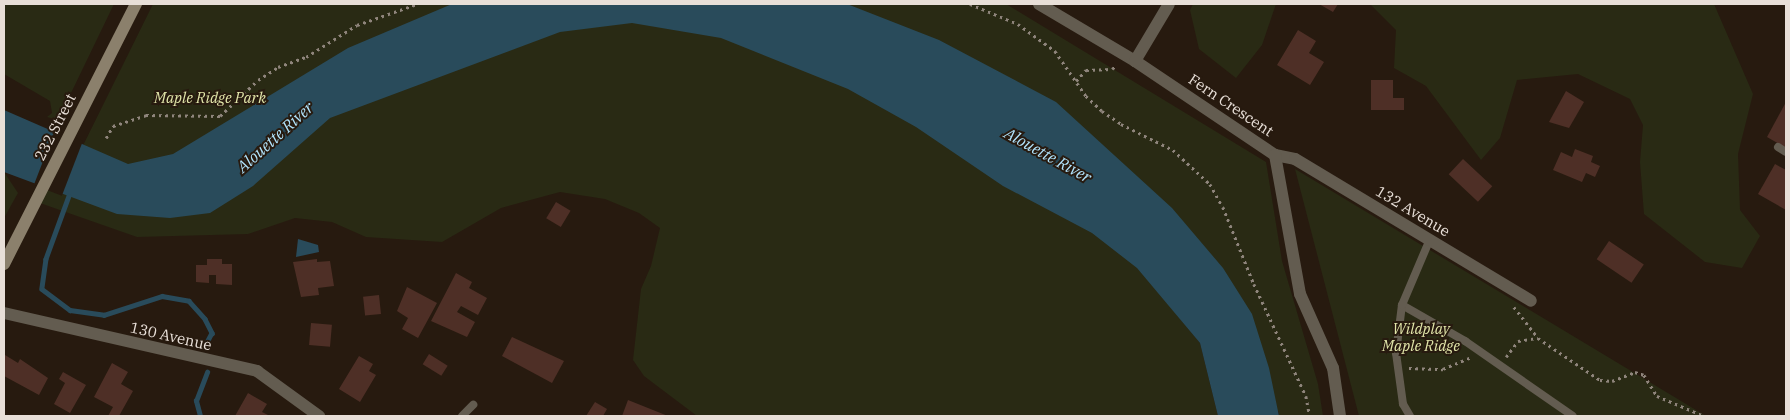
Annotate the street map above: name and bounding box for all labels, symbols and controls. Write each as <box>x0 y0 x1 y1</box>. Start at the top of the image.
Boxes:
street label: Fern Crescent <box>1185 70 1277 140</box>
park label: Maple Ridge Park <box>154 89 266 107</box>
street label: 232 Street <box>30 91 80 163</box>
water label: Alouette River <box>233 98 317 176</box>
water label: Alouette River <box>1001 123 1095 187</box>
street label: 132 Avenue <box>1373 182 1453 240</box>
street label: 130 Avenue <box>128 318 214 354</box>
park label: Wildplay Maple Ridge <box>1382 319 1460 354</box>

